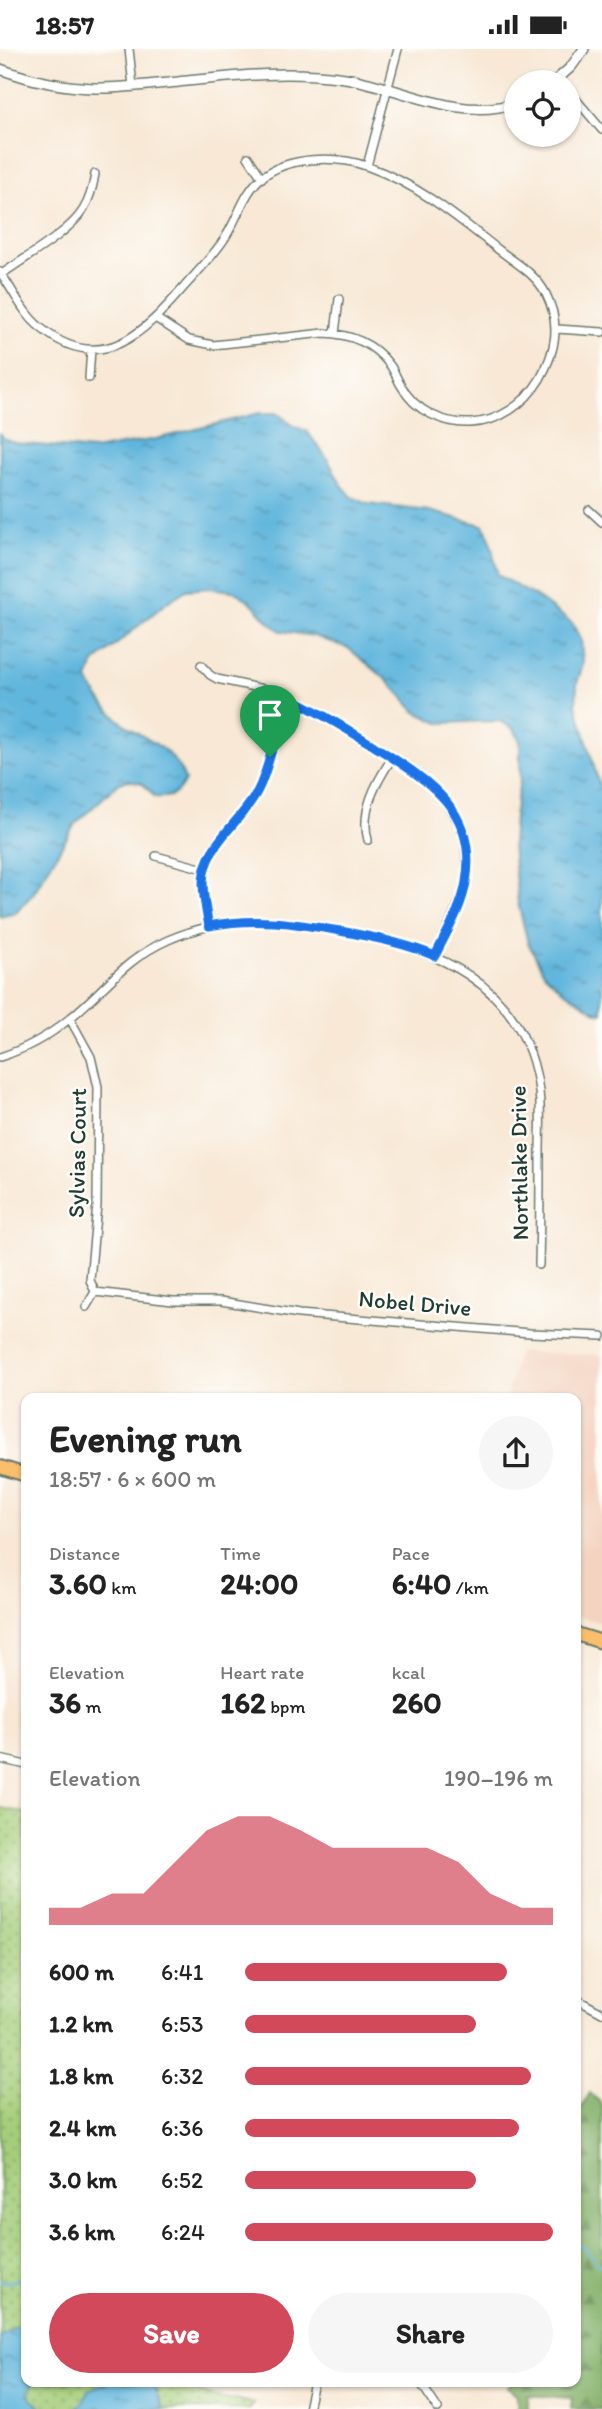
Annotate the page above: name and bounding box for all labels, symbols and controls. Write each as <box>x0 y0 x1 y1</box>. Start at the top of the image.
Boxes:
text: 18:57 <box>35 9 94 41</box>
map controls <box>504 70 581 147</box>
button: locate <box>504 70 581 147</box>
pin <box>240 685 300 757</box>
icon: arrive <box>251 696 289 734</box>
street label: Northlake Drive <box>504 1085 534 1241</box>
street label: Sylvias Court <box>62 1087 92 1218</box>
street label: Nobel Drive <box>357 1284 473 1322</box>
text: Evening run <box>49 1416 242 1462</box>
button: share <box>479 1416 553 1490</box>
text: 18:57 · 6 × 600 m <box>49 1465 216 1493</box>
text: Distance <box>49 1542 120 1565</box>
text: Time <box>220 1542 261 1565</box>
text: Pace <box>392 1542 430 1565</box>
text: 3.60 <box>49 1565 107 1602</box>
text: 24:00 <box>220 1565 298 1602</box>
text: 6:40 <box>392 1565 451 1602</box>
text: km <box>107 1576 137 1599</box>
text: /km <box>451 1576 489 1599</box>
text: Elevation <box>49 1661 125 1684</box>
text: Heart rate <box>220 1661 304 1684</box>
text: kcal <box>392 1661 425 1684</box>
text: 36 <box>49 1684 81 1721</box>
text: 162 <box>220 1684 266 1721</box>
text: 260 <box>392 1684 442 1721</box>
text: m <box>81 1695 102 1718</box>
text: bpm <box>266 1695 305 1718</box>
text: Elevation <box>49 1764 140 1792</box>
text: 190–196 m <box>444 1764 553 1792</box>
text: 600 m <box>49 1958 114 1986</box>
text: 6:41 <box>161 1958 203 1986</box>
text: 1.2 km <box>49 2010 113 2038</box>
text: 6:53 <box>161 2010 203 2038</box>
text: 1.8 km <box>49 2062 114 2090</box>
text: 6:32 <box>161 2062 203 2090</box>
text: 2.4 km <box>49 2114 116 2142</box>
text: 6:36 <box>161 2114 204 2142</box>
text: 3.0 km <box>49 2166 117 2194</box>
text: 6:52 <box>161 2166 203 2194</box>
text: 3.6 km <box>49 2218 115 2246</box>
text: 6:24 <box>161 2218 205 2246</box>
button: Save <box>49 2293 294 2373</box>
button: Share <box>308 2293 553 2373</box>

